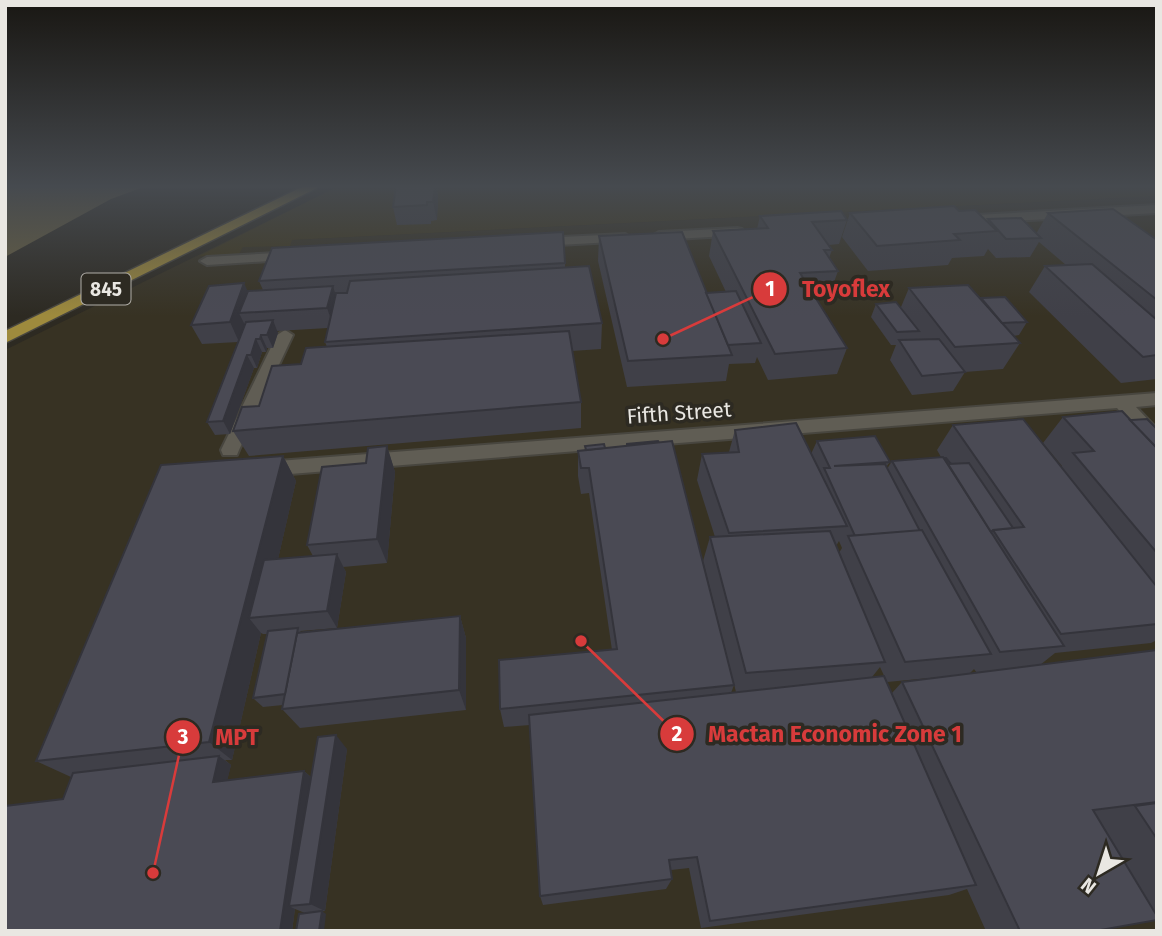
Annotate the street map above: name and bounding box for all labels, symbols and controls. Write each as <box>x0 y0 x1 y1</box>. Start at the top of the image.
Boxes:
callout: Toyoflex <box>753 267 904 311</box>
road number: 845 <box>82 274 130 304</box>
text: Toyoflex <box>802 275 890 303</box>
text: 1 <box>765 276 775 302</box>
street label: Fifth Street <box>626 396 733 430</box>
callout: Mactan Economic Zone 1 <box>659 712 976 756</box>
callout: MPT <box>166 715 273 759</box>
text: Mactan Economic Zone 1 <box>708 720 962 748</box>
text: 2 <box>672 721 683 747</box>
text: MPT <box>215 723 259 751</box>
text: 3 <box>177 724 189 750</box>
north arrow <box>1064 838 1134 908</box>
text: N <box>1076 873 1101 899</box>

